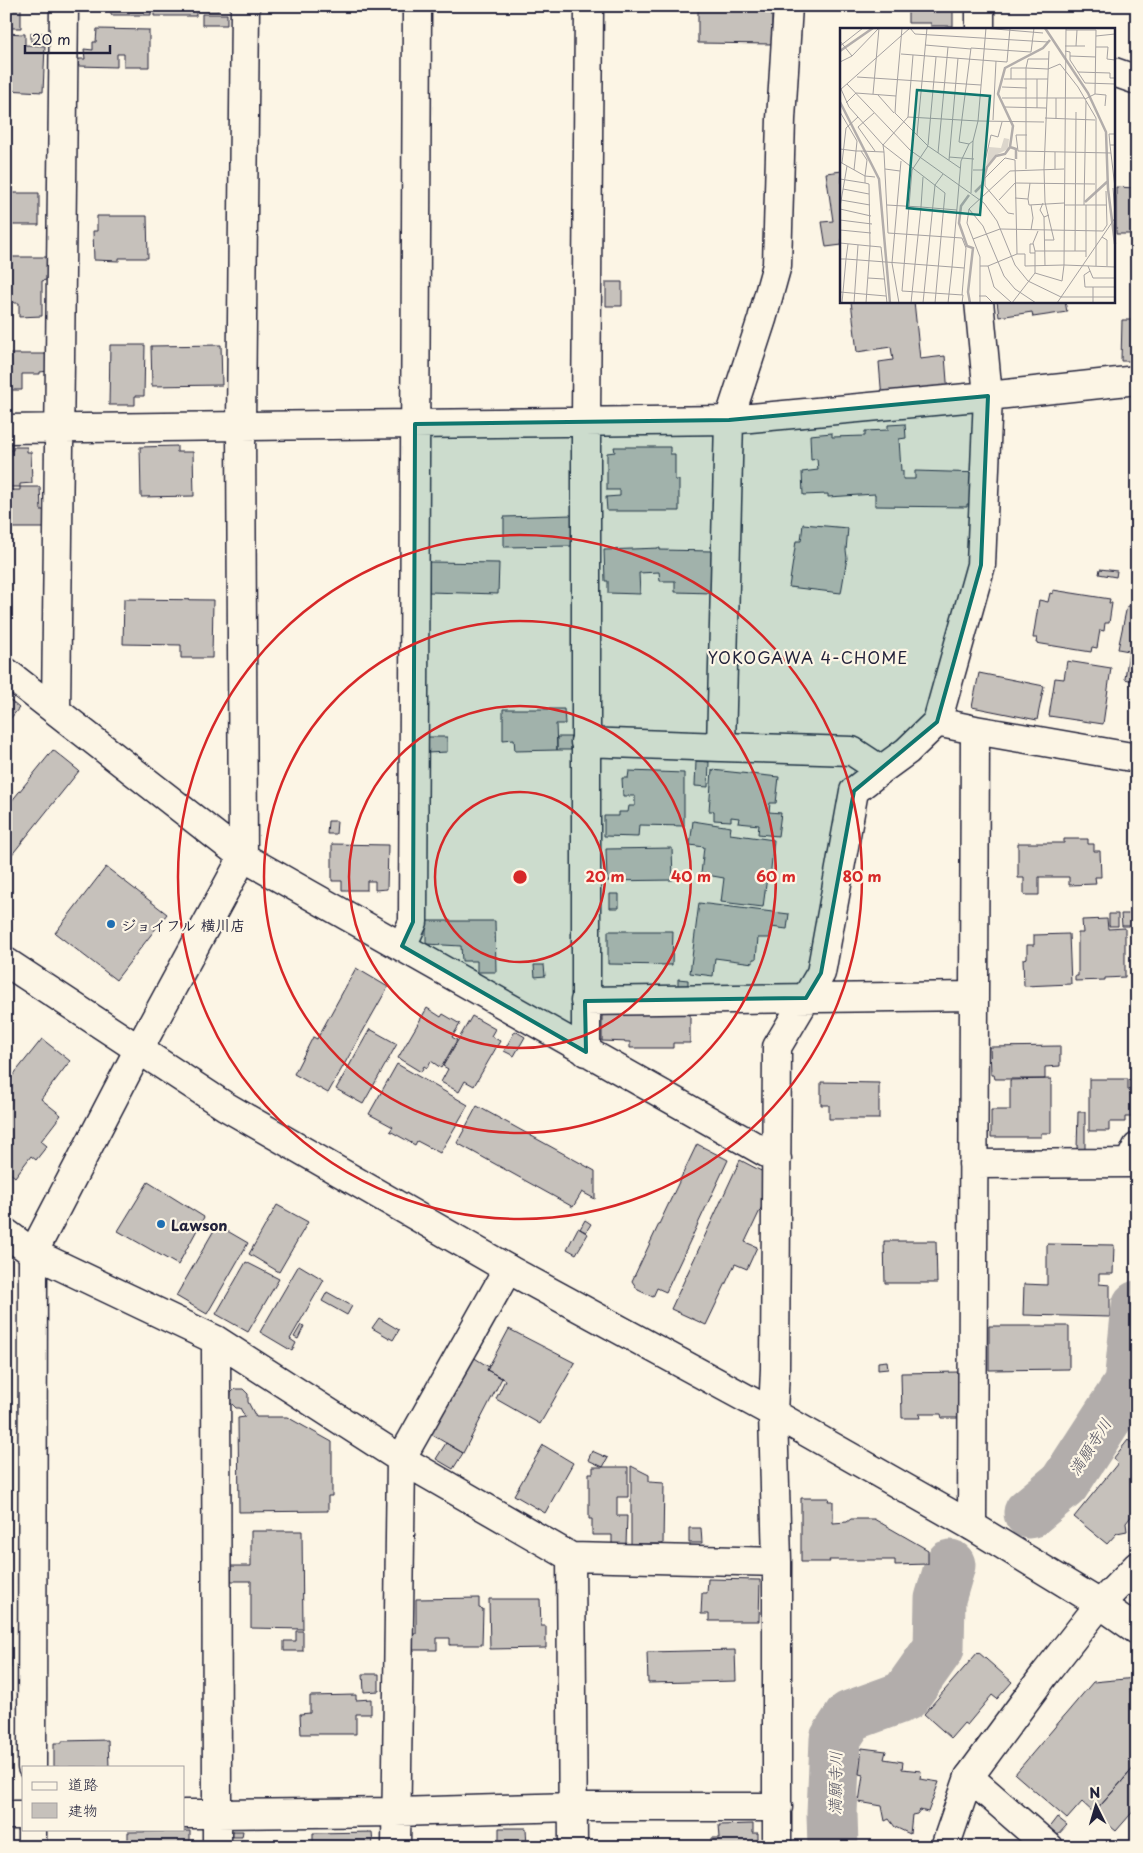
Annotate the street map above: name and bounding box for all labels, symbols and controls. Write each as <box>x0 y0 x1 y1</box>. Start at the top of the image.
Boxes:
scale bar <box>25 22 110 54</box>
text: 20 m <box>32 27 71 50</box>
inset map <box>840 28 1116 302</box>
district label: YOKOGAWA 4-CHOME <box>708 645 908 669</box>
text: 20 m <box>586 864 624 887</box>
text: 40 m <box>671 864 711 887</box>
text: 60 m <box>756 864 796 887</box>
text: 80 m <box>842 864 882 887</box>
centre of rings <box>511 868 529 886</box>
place label: ジョイフル 横川店 <box>121 913 246 936</box>
marker: ジョイフル 横川店 <box>105 918 117 930</box>
place label: Lawson <box>171 1213 228 1236</box>
marker: Lawson <box>155 1218 167 1230</box>
water label: 満願寺川 <box>1062 1413 1116 1479</box>
water label: 満願寺川 <box>821 1751 847 1815</box>
legend <box>22 1766 185 1830</box>
text: 道路 <box>68 1772 98 1795</box>
north arrow <box>1070 1780 1120 1830</box>
text: N <box>1088 1782 1101 1803</box>
text: 建物 <box>68 1798 98 1821</box>

